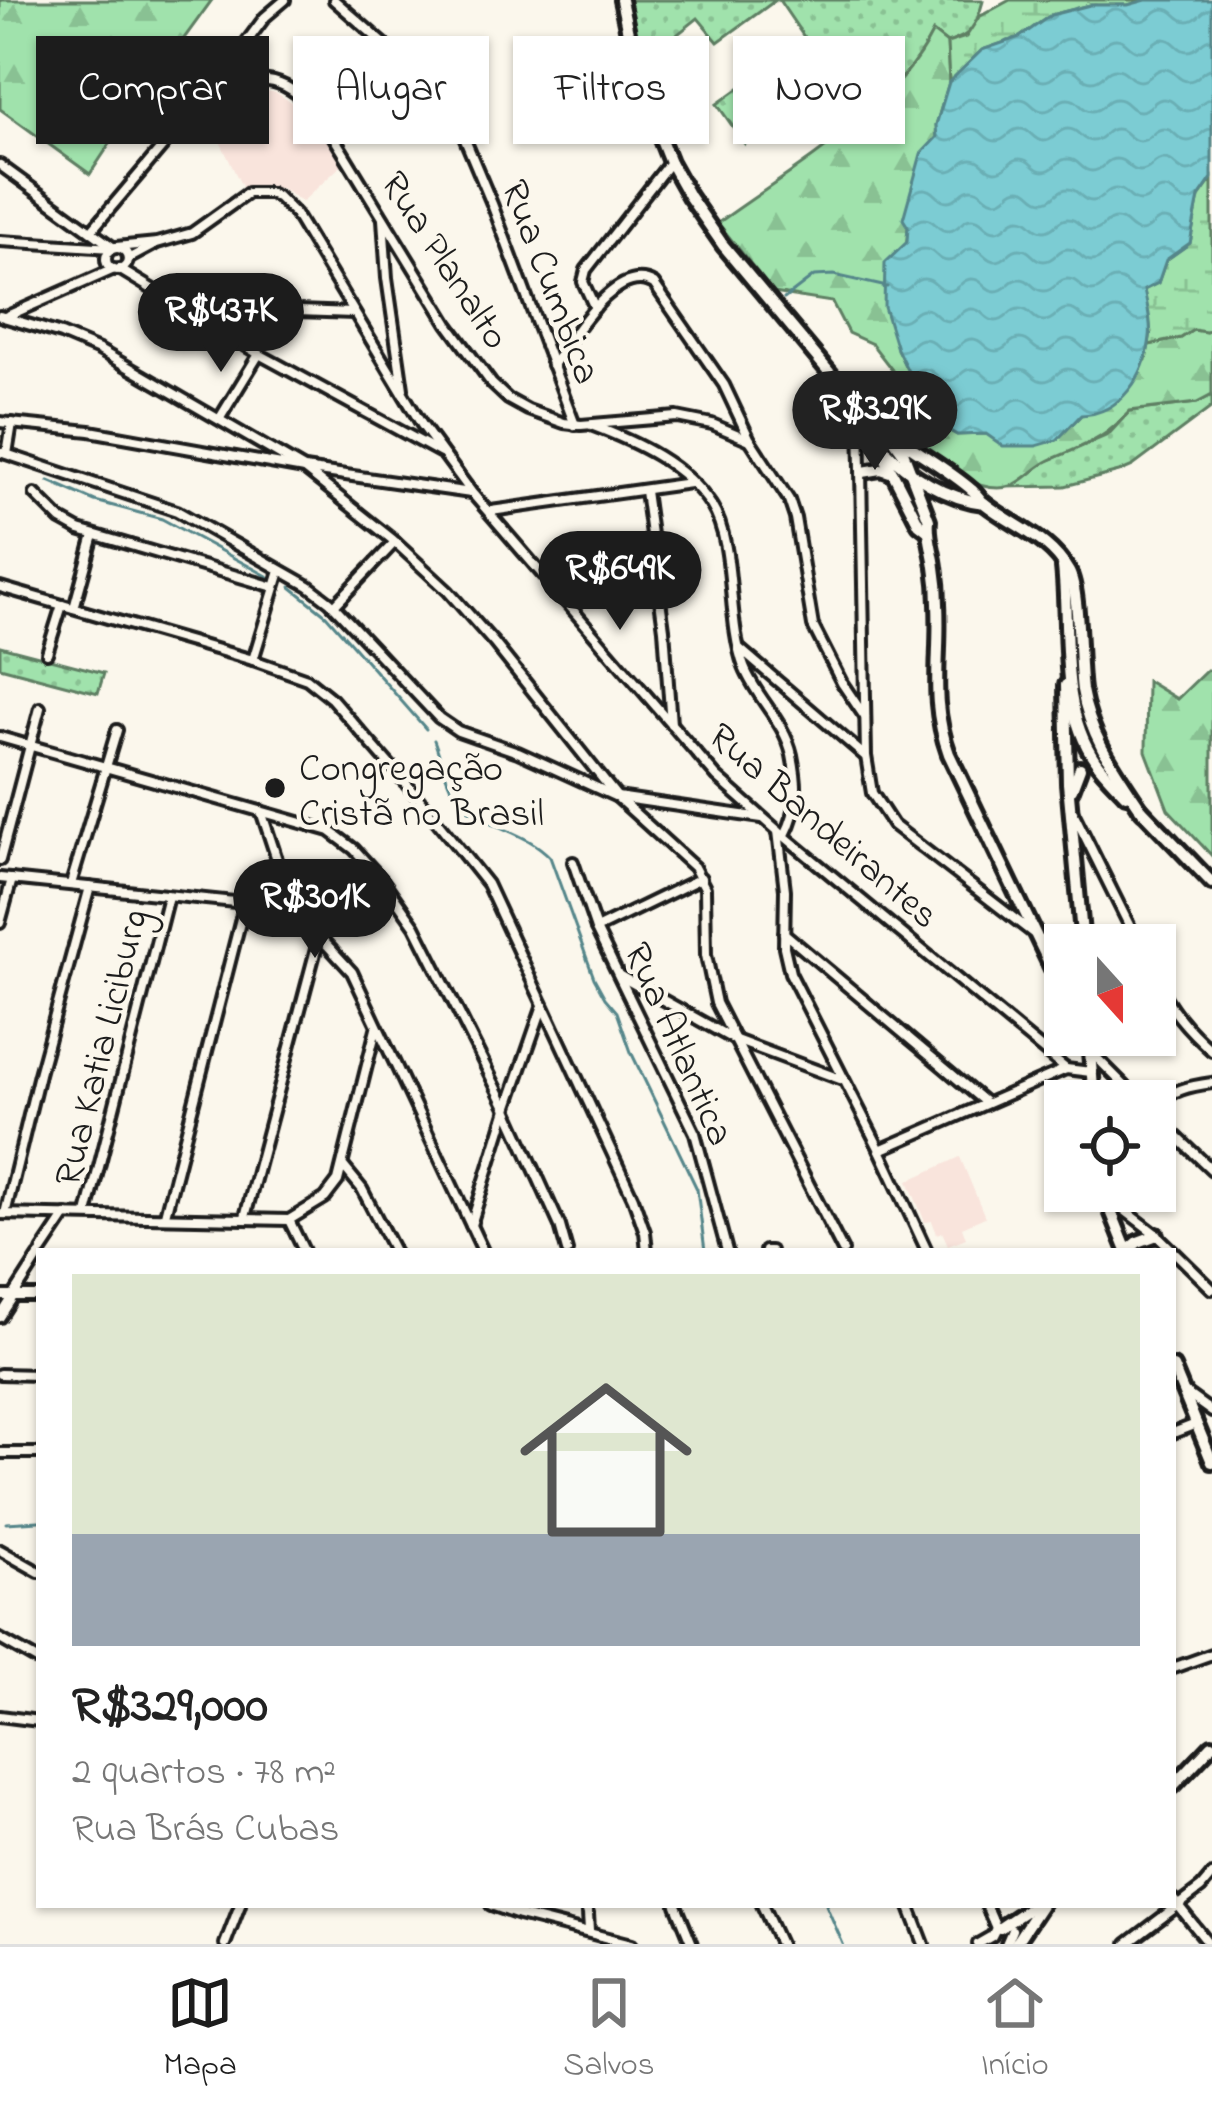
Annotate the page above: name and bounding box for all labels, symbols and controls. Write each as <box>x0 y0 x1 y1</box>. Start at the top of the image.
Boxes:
chip: Comprar <box>36 36 269 144</box>
chip: Alugar <box>293 36 489 144</box>
chip: Filtros <box>513 36 709 144</box>
chip: Novo <box>733 36 905 144</box>
street label: Rua Planalto <box>364 161 522 362</box>
street label: Rua Cumbica <box>484 172 614 393</box>
pin: R$437K <box>123 273 319 375</box>
text: R$437K <box>165 283 277 340</box>
pin: R$329K <box>777 371 973 473</box>
text: R$329K <box>819 381 931 438</box>
pin: R$649K <box>522 531 718 633</box>
text: R$649K <box>565 541 675 598</box>
street label: Rua Bandeirantes <box>694 711 950 944</box>
place label: Congregação Cristã no Brasil <box>299 742 544 844</box>
marker: Congregação Cristã no Brasil <box>262 775 288 801</box>
pin: R$301K <box>217 859 413 961</box>
text: R$301K <box>260 869 370 926</box>
street label: Rua Katia Liciburg <box>41 904 165 1193</box>
north arrow <box>1044 924 1176 1056</box>
map controls <box>1044 924 1176 1212</box>
street label: Rua Atlantica <box>607 934 747 1156</box>
button: locate <box>1044 1080 1176 1212</box>
icon: home <box>498 1352 714 1568</box>
text: R$329,000 <box>72 1670 268 1745</box>
text: 2 quartos · 78 m² <box>72 1745 336 1802</box>
text: Rua Brás Cubas <box>72 1802 339 1859</box>
tab: Mapa <box>163 1970 237 2090</box>
tab: Salvos <box>563 1970 655 2090</box>
tab: Início <box>981 1970 1049 2090</box>

